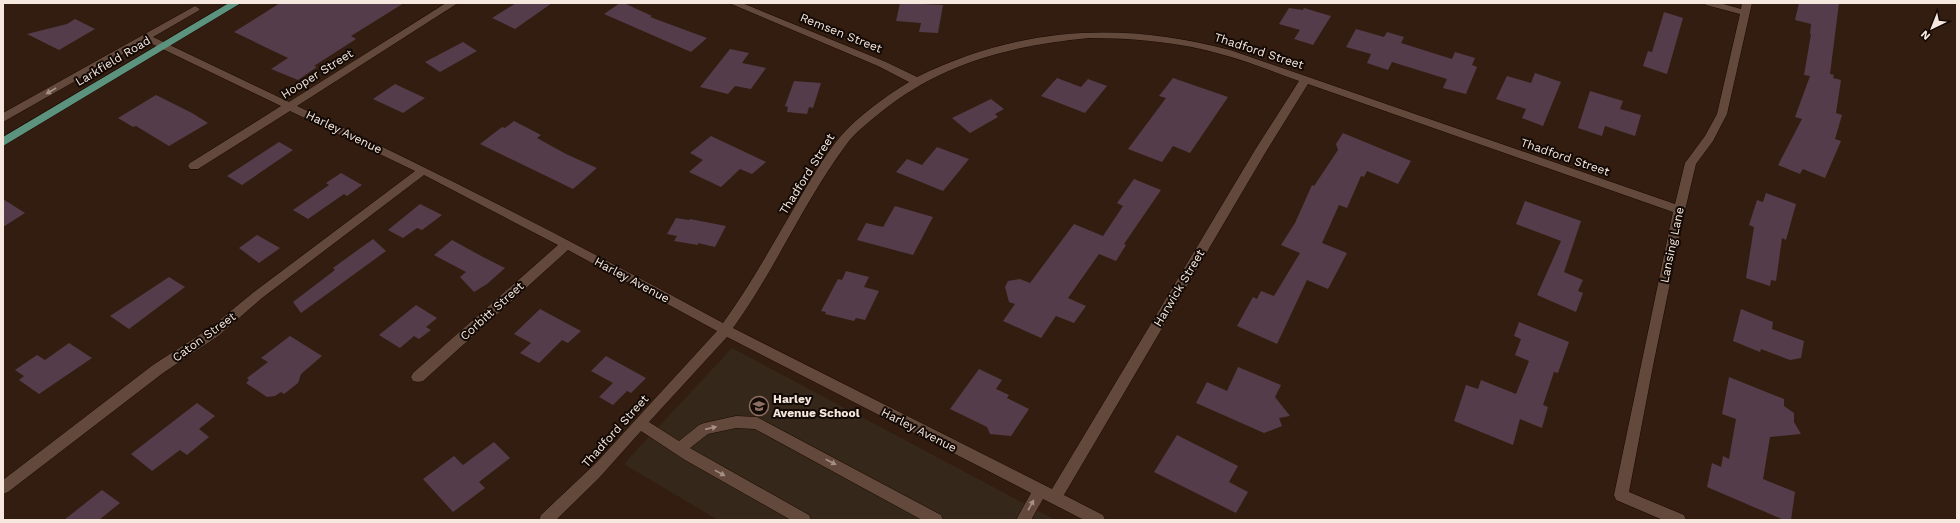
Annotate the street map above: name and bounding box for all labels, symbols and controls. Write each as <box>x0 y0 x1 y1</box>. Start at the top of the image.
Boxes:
north arrow <box>1912 8 1952 48</box>
street label: Remsen Street <box>798 10 884 56</box>
text: N <box>1918 27 1933 42</box>
street label: Thadford Street <box>1213 30 1305 72</box>
street label: Larkfield Road <box>73 33 153 89</box>
street label: Hooper Street <box>278 46 356 102</box>
one-way arrow <box>45 87 57 94</box>
street label: Harley Avenue <box>304 108 384 156</box>
street label: Thadford Street <box>776 131 838 217</box>
street label: Thadford Street <box>1519 135 1611 179</box>
street label: Lansing Lane <box>1657 206 1687 284</box>
street label: Harwick Street <box>1151 247 1207 329</box>
street label: Harley Avenue <box>592 254 672 306</box>
street label: Corbitt Street <box>457 279 527 343</box>
street label: Caton Street <box>170 309 238 365</box>
street label: Thadford Street <box>579 392 651 470</box>
place label: Harley Avenue School <box>773 392 860 420</box>
school or university icon: Harley Avenue School <box>748 395 770 417</box>
street label: Harley Avenue <box>879 405 959 455</box>
one-way arrow <box>705 424 717 430</box>
one-way arrow <box>825 459 836 466</box>
one-way arrow <box>714 470 726 477</box>
one-way arrow <box>1028 499 1035 511</box>

